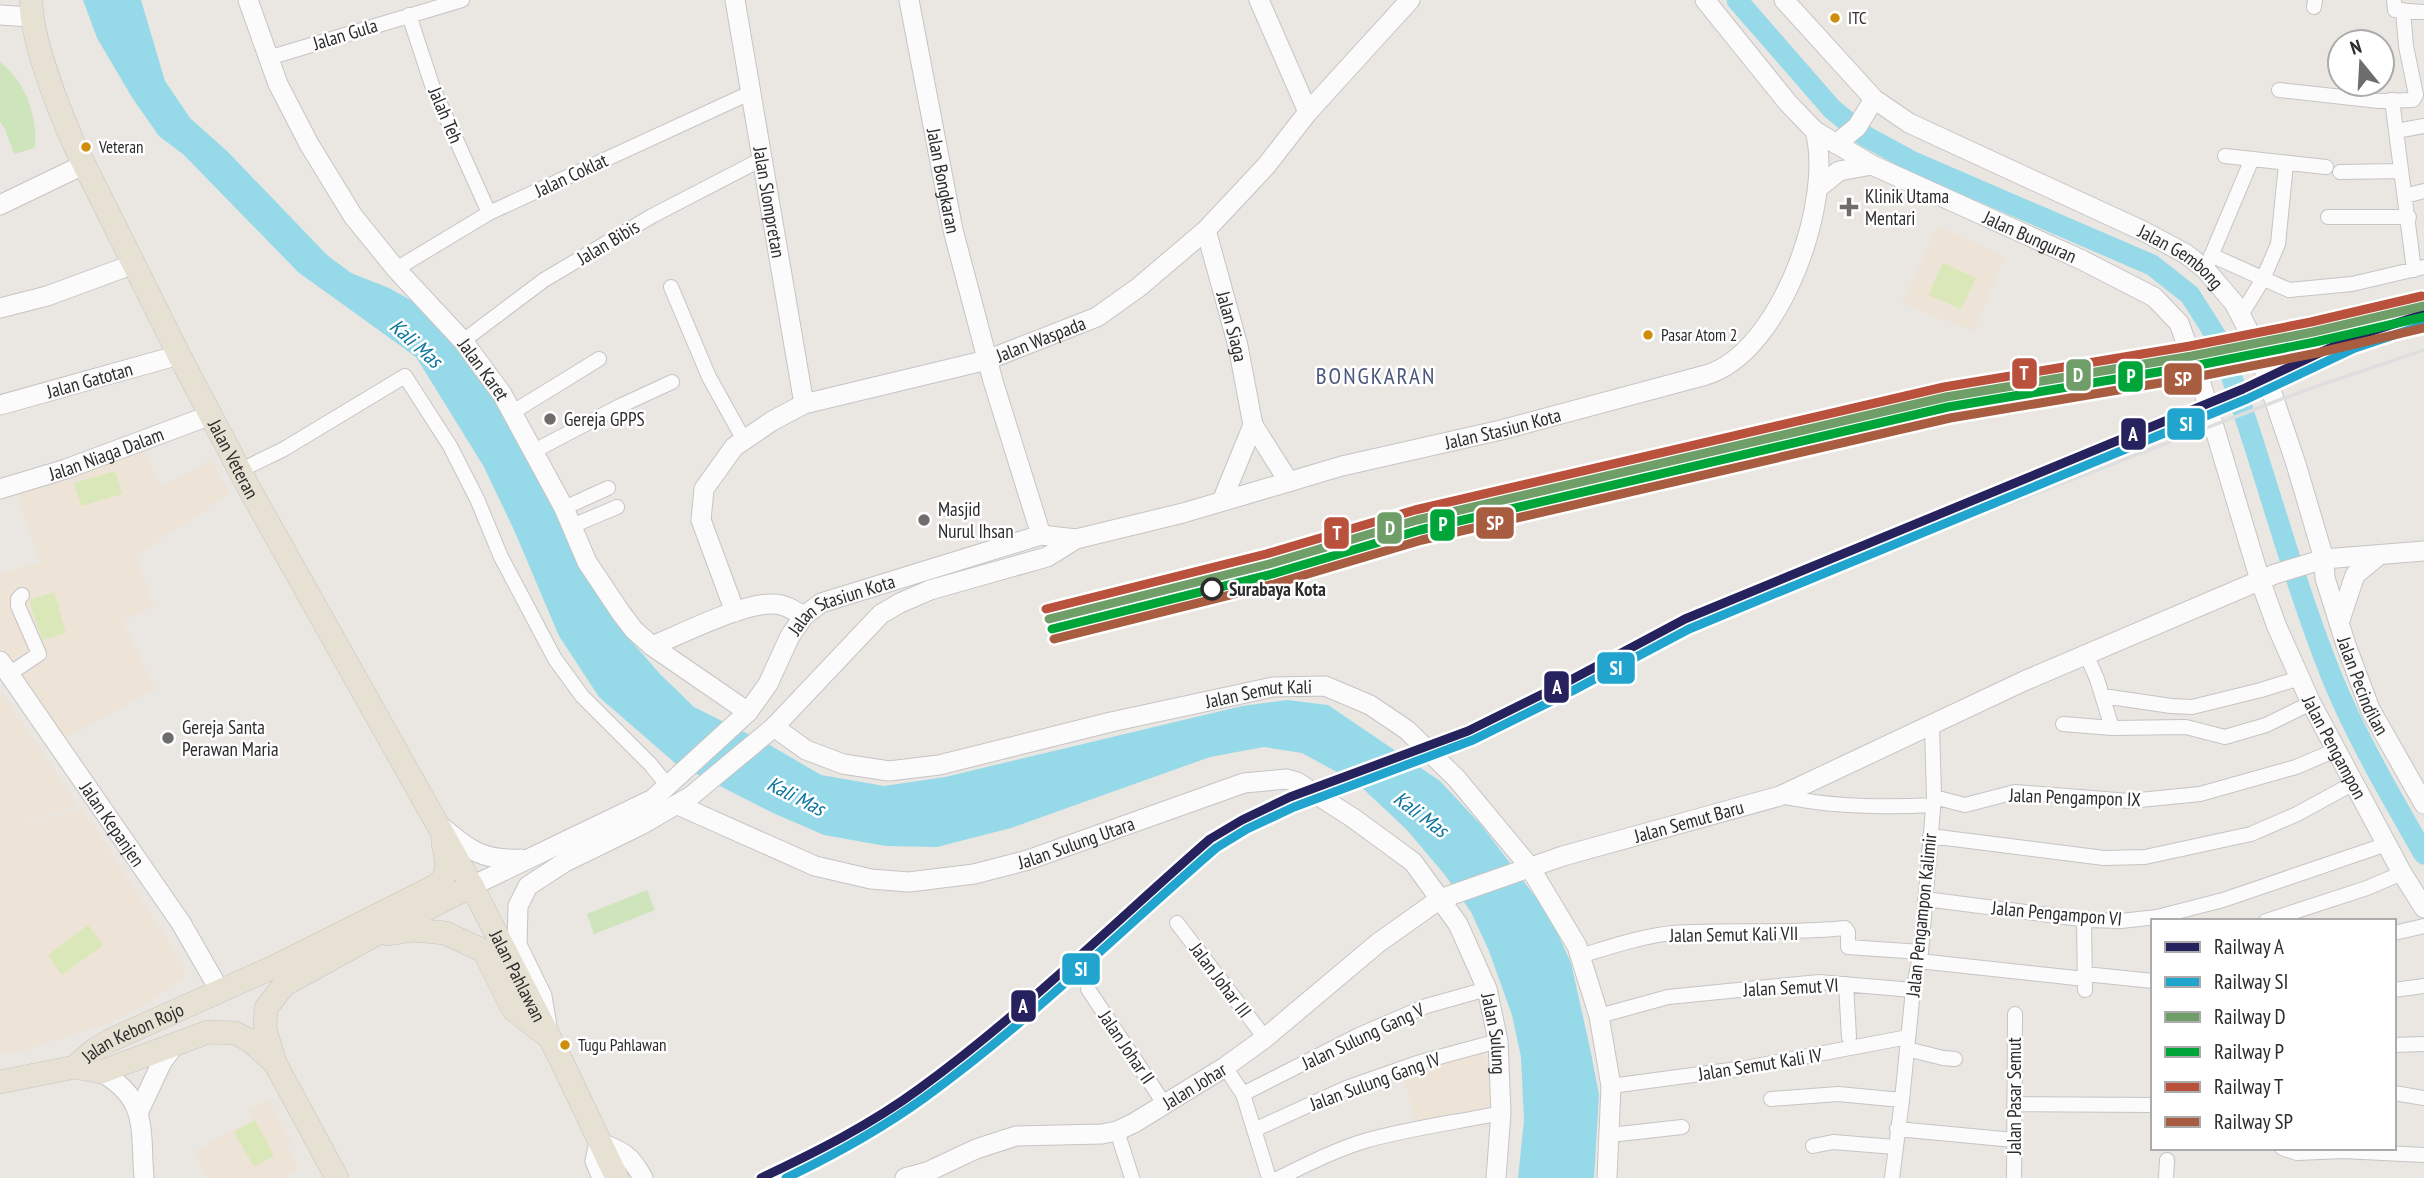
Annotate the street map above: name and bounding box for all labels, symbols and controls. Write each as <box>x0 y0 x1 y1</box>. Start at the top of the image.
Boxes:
place label: ITC <box>1848 7 1867 29</box>
marker: ITC <box>1828 11 1842 25</box>
street label: Jalan Gula <box>309 13 380 55</box>
north arrow <box>2326 28 2396 98</box>
text: N <box>2347 34 2364 60</box>
street label: Jalah Teh <box>423 82 469 147</box>
street label: Jalan Bongkaran <box>922 125 965 235</box>
place label: Veteran <box>98 136 144 158</box>
marker: Veteran <box>79 140 93 154</box>
street label: Jalan Slompretan <box>748 144 791 259</box>
street label: Jalan Coklat <box>530 147 612 203</box>
place label: Klinik Utama Mentari <box>1865 184 1949 230</box>
marker: Klinik Utama Mentari <box>1839 197 1859 217</box>
street label: Jalan Bunguran <box>1979 205 2080 268</box>
street label: Jalan Bibis <box>572 214 644 270</box>
street label: Jalan Gembong <box>2134 218 2229 294</box>
street label: Jalan Siaga <box>1211 287 1253 364</box>
street label: Jalan Waspada <box>992 311 1089 368</box>
water label: Kali Mas <box>384 313 449 375</box>
place label: Pasar Atom 2 <box>1661 324 1737 346</box>
marker: Pasar Atom 2 <box>1641 328 1655 342</box>
street label: Jalan Karet <box>452 333 515 405</box>
street label: Jalan Gatotan <box>43 357 135 404</box>
line badge: T <box>2011 357 2038 390</box>
line badge: D <box>2065 358 2092 392</box>
line badge: P <box>2117 360 2144 393</box>
district label: BONGKARAN <box>1316 361 1436 390</box>
text: T <box>2019 361 2029 385</box>
line badge: SP <box>2163 362 2203 396</box>
text: D <box>2073 363 2083 387</box>
text: P <box>2126 364 2136 388</box>
text: SP <box>2174 367 2192 391</box>
street label: Jalan Stasiun Kota <box>1442 403 1563 455</box>
place label: Gereja GPPS <box>564 407 645 431</box>
line badge: SI <box>2166 407 2206 441</box>
marker: Gereja GPPS <box>542 411 558 427</box>
text: SI <box>2180 412 2192 436</box>
street label: Jalan Veteran <box>202 414 264 503</box>
line badge: A <box>2120 417 2147 451</box>
street label: Jalan Niaga Dalam <box>45 422 167 486</box>
text: A <box>2127 422 2138 446</box>
place label: Masjid Nurul Ihsan <box>938 497 1014 543</box>
line badge: SP <box>1475 506 1515 540</box>
line badge: P <box>1429 508 1456 542</box>
line badge: D <box>1376 511 1403 545</box>
text: SP <box>1486 511 1504 535</box>
marker: Masjid Nurul Ihsan <box>916 512 932 528</box>
text: P <box>1438 512 1448 536</box>
line badge: T <box>1323 516 1350 550</box>
text: D <box>1385 516 1395 540</box>
text: T <box>1332 521 1342 545</box>
street label: Jalan Stasiun Kota <box>782 569 898 641</box>
place label: Surabaya Kota <box>1229 577 1326 601</box>
marker: Surabaya Kota <box>1201 578 1223 600</box>
street label: Jalan Pecindilan <box>2332 633 2394 739</box>
line badge: SI <box>1596 651 1636 685</box>
text: SI <box>1610 656 1622 680</box>
line badge: A <box>1543 670 1570 704</box>
street label: Jalan Semut Kali <box>1202 674 1312 713</box>
text: A <box>1551 675 1562 699</box>
street label: Jalan Pengampon <box>2297 691 2372 803</box>
place label: Gereja Santa Perawan Maria <box>182 715 278 761</box>
marker: Gereja Santa Perawan Maria <box>160 730 176 746</box>
water label: Kali Mas <box>763 770 831 823</box>
street label: Jalan Kepanjen <box>74 776 150 871</box>
street label: Jalan Pengampon IX <box>2008 783 2142 811</box>
water label: Kali Mas <box>1388 785 1455 844</box>
street label: Jalan Semut Baru <box>1631 795 1746 848</box>
street label: Jalan Sulung Utara <box>1015 811 1138 874</box>
street label: Jalan Pengampon Kalimir <box>1900 831 1942 999</box>
street label: Jalan Pengampon VI <box>1990 895 2123 931</box>
legend <box>2151 919 2396 1150</box>
street label: Jalan Semut Kali VII <box>1668 921 1799 947</box>
street label: Jalan Pahlawan <box>484 925 551 1026</box>
text: Railway A <box>2214 933 2284 960</box>
street label: Jalan Johar III <box>1184 937 1257 1022</box>
line badge: SI <box>1061 952 1101 986</box>
text: SI <box>1075 957 1087 981</box>
text: Railway SI <box>2214 968 2288 995</box>
street label: Jalan Semut VI <box>1742 973 1839 1002</box>
line badge: A <box>1010 989 1037 1023</box>
street label: Jalan Sulung <box>1476 990 1511 1075</box>
text: A <box>1017 994 1028 1018</box>
street label: Jalan Kebon Rojo <box>76 997 187 1068</box>
street label: Jalan Sulung Gang V <box>1297 997 1428 1075</box>
text: Railway D <box>2214 1003 2285 1030</box>
street label: Jalan Johar II <box>1093 1005 1160 1088</box>
place label: Tugu Pahlawan <box>578 1034 666 1056</box>
street label: Jalan Pasar Semut <box>2002 1037 2026 1156</box>
marker: Tugu Pahlawan <box>558 1038 572 1052</box>
text: Railway P <box>2214 1038 2284 1065</box>
street label: Jalan Semut Kali IV <box>1696 1042 1824 1086</box>
street label: Jalan Sulung Gang IV <box>1306 1046 1444 1116</box>
street label: Jalan Johar <box>1157 1057 1231 1115</box>
text: Railway T <box>2214 1073 2284 1100</box>
text: Railway SP <box>2214 1108 2293 1135</box>

